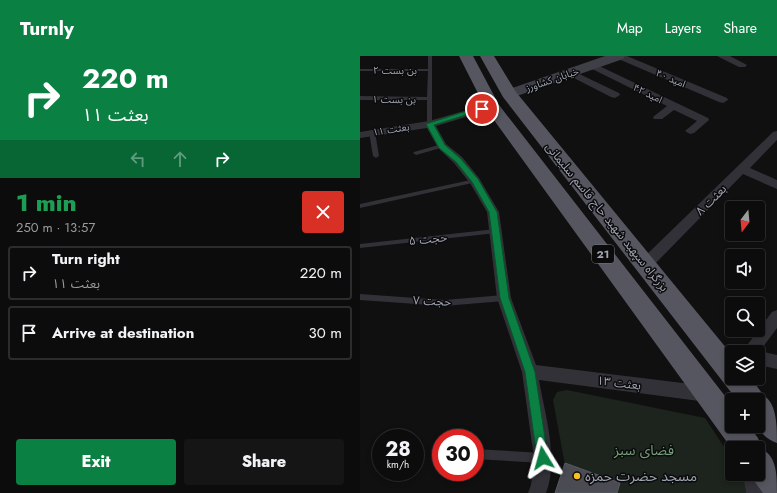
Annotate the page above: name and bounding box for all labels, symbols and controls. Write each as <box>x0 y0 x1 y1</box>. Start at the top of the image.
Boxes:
text: Turnly <box>20 15 74 42</box>
text: Map <box>617 18 643 38</box>
text: Layers <box>665 18 701 38</box>
text: Share <box>723 18 757 38</box>
text: 220 m <box>82 58 169 99</box>
street label: بن بست ۲ <box>373 63 417 78</box>
street label: خیابان کشاورز <box>523 63 581 96</box>
street label: امید ۴۰ <box>654 65 688 91</box>
icon: right <box>16 72 68 124</box>
street label: امید ۴۲ <box>630 80 665 107</box>
street label: بن بست ۱ <box>372 92 416 107</box>
pin <box>465 92 499 126</box>
icon: arrive <box>471 98 493 120</box>
text: بعثت ۱۱ <box>82 102 149 128</box>
street label: بعثت ۱۱ <box>372 119 411 140</box>
street label: بزرگراه سپهبد شهید حاج قاسم سلیمانی <box>541 139 673 295</box>
icon: left <box>127 148 149 170</box>
icon: ahead <box>169 148 191 170</box>
icon: right <box>211 148 233 170</box>
street label: بعثت ۸ <box>691 180 731 220</box>
text: 1 min <box>16 185 77 220</box>
button: close <box>302 191 344 233</box>
north arrow <box>725 201 765 241</box>
map controls <box>725 201 765 481</box>
text: 250 m · 13:57 <box>16 218 95 237</box>
street label: حجت ۵ <box>408 228 448 250</box>
road number: 21 <box>592 245 614 263</box>
text: Turn right <box>52 248 120 270</box>
button: sound <box>725 249 765 289</box>
icon: right <box>18 262 40 284</box>
text: 220 m <box>300 262 342 284</box>
text: بعثت ۱۱ <box>52 274 100 293</box>
street label: حجت ۷ <box>413 291 451 311</box>
button: search <box>725 297 765 337</box>
icon: arrive <box>18 322 40 344</box>
text: Arrive at destination <box>52 322 194 344</box>
text: 30 m <box>309 322 342 344</box>
button: layers <box>725 345 765 385</box>
street label: بعثت ۱۳ <box>596 371 642 395</box>
button: + <box>725 393 765 433</box>
speed limit sign: 30 <box>432 429 484 481</box>
text: 28 <box>385 435 411 464</box>
position arrow <box>522 437 564 479</box>
button: Exit <box>16 439 176 485</box>
button: Share <box>184 439 344 485</box>
park label: فضای سبز <box>613 440 674 460</box>
button: − <box>725 441 765 481</box>
text: km/h <box>387 457 409 472</box>
place label: مسجد حضرت حمزه <box>585 466 697 486</box>
marker: مسجد حضرت حمزه <box>572 471 582 481</box>

